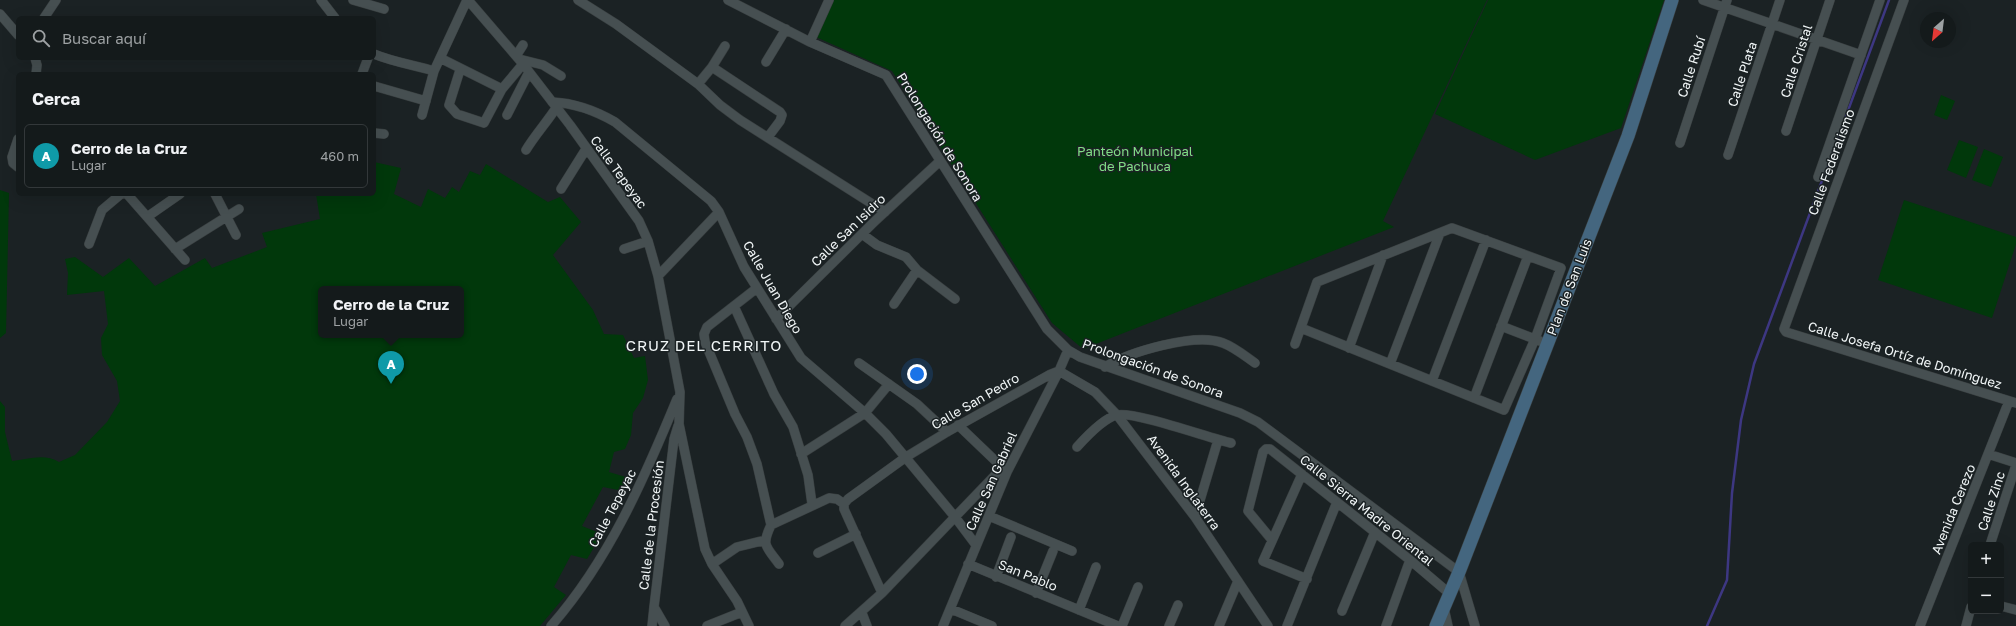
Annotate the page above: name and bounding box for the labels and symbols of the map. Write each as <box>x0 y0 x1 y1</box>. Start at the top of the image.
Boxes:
north arrow <box>1920 12 1956 48</box>
street label: Calle Cristal <box>1777 22 1815 100</box>
street label: Calle Rubí <box>1674 33 1709 99</box>
street label: Calle Plata <box>1724 39 1760 109</box>
street label: Prolongación de Sonora <box>894 70 986 204</box>
street label: Calle Federalismo <box>1804 106 1858 217</box>
street label: Calle Tepeyac <box>587 132 651 212</box>
park label: Panteón Municipal de Pachuca <box>1077 143 1193 174</box>
street label: Calle San Isidro <box>807 190 889 270</box>
street label: Plan de San Luis <box>1543 236 1595 338</box>
street label: Calle Juan Diego <box>740 238 806 337</box>
street label: Calle Josefa Ortíz de Domínguez <box>1806 318 2004 392</box>
street label: Prolongación de Sonora <box>1080 335 1226 401</box>
district label: CRUZ DEL CERRITO <box>626 336 782 354</box>
pin: A <box>378 351 404 384</box>
your location <box>907 364 927 384</box>
street label: Calle San Pedro <box>928 369 1022 433</box>
street label: Calle San Gabriel <box>962 429 1020 533</box>
street label: Avenida Inglaterra <box>1144 431 1224 533</box>
street label: Calle Sierra Madre Oriental <box>1297 451 1437 569</box>
street label: Calle de la Procesión <box>635 459 667 591</box>
street label: Avenida Cerezo <box>1928 461 1978 556</box>
street label: Calle Tepeyac <box>585 466 639 550</box>
street label: Calle Zinc <box>1974 469 2008 533</box>
street label: San Pablo <box>996 556 1060 594</box>

